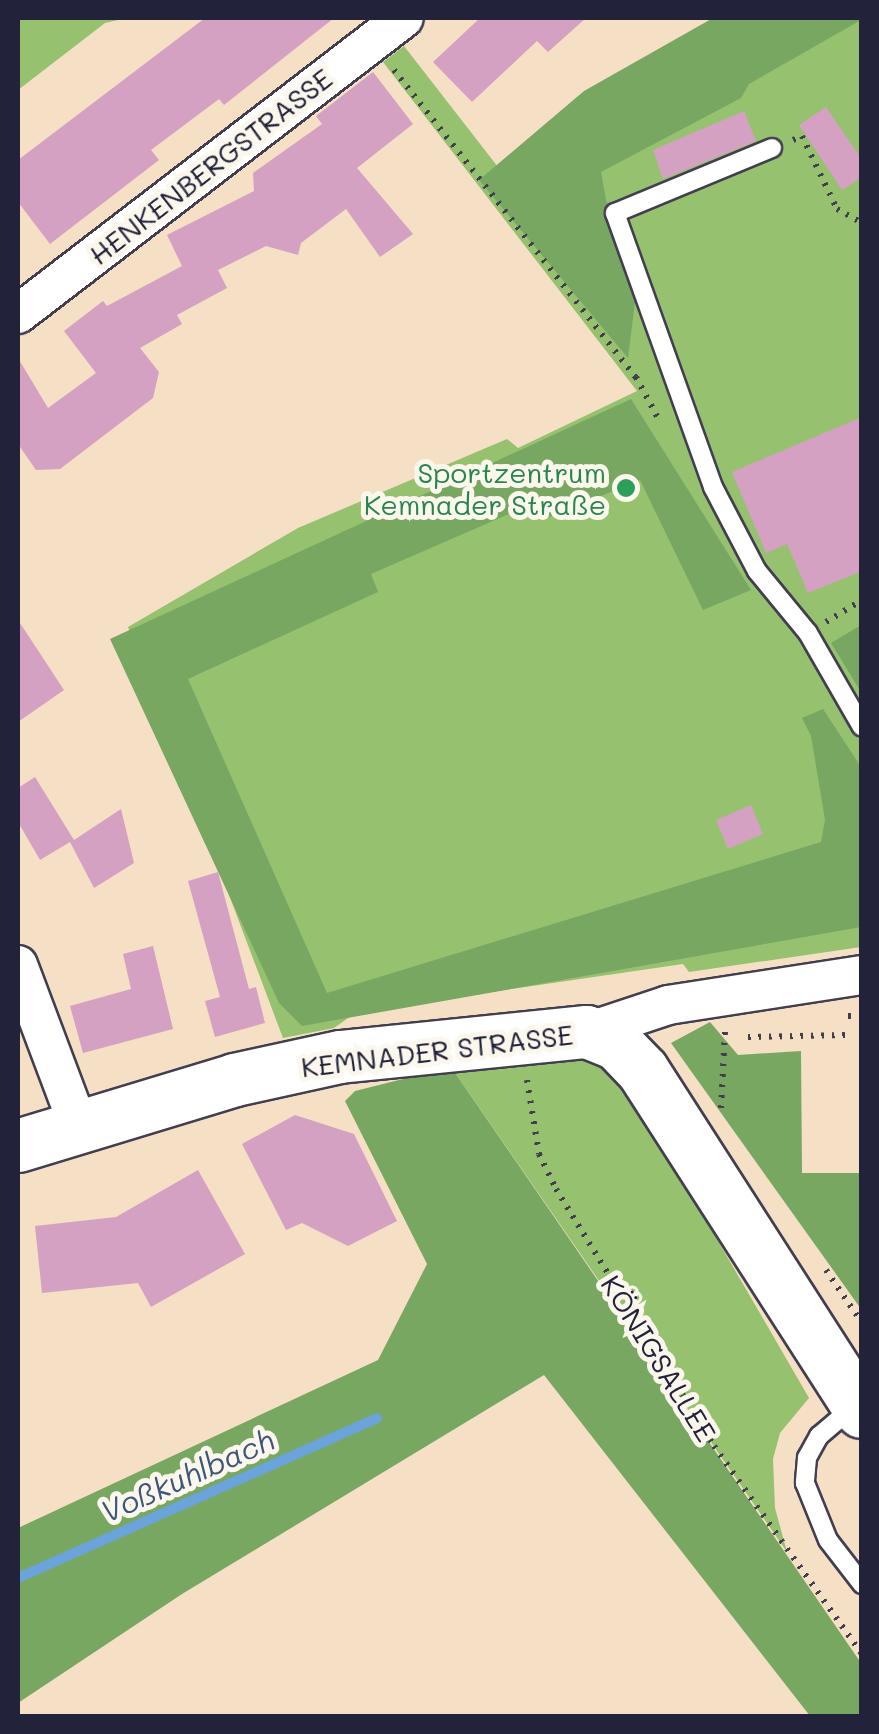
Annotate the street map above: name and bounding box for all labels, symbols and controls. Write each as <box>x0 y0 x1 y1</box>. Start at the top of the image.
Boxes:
street label: HENKENBERGSTRASSE <box>82 61 338 271</box>
place label: Sportzentrum Kemnader Straße <box>364 455 606 521</box>
marker: Sportzentrum Kemnader Straße <box>615 477 637 499</box>
street label: KEMNADER STRASSE <box>299 1017 575 1083</box>
street label: KÖNIGSALLEE <box>595 1269 723 1447</box>
water label: Voßkuhlbach <box>95 1421 279 1529</box>

